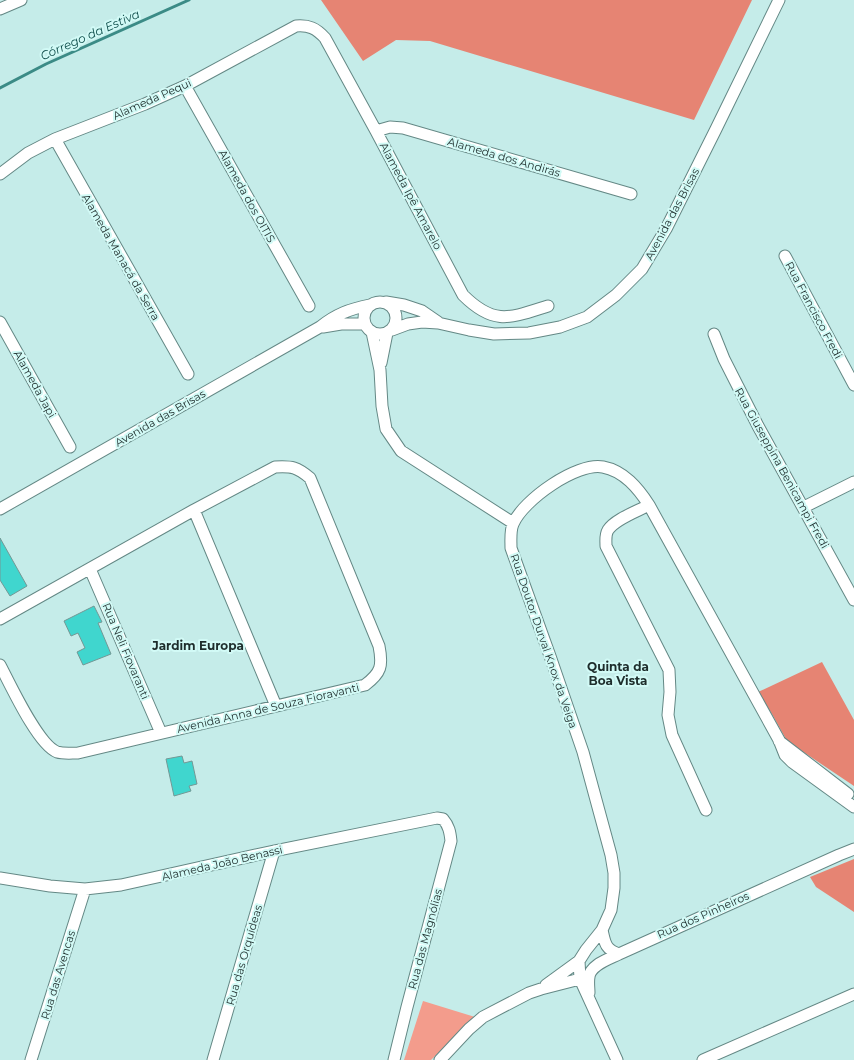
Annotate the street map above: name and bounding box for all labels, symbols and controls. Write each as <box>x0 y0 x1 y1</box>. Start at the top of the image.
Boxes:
water label: Córrego da Estiva <box>38 6 142 63</box>
street label: Alameda Pequi <box>110 75 194 123</box>
street label: Alameda dos Andirás <box>446 134 563 180</box>
street label: Alameda Ipê Amarelo <box>377 140 445 252</box>
street label: Alameda dos OITIS <box>216 147 278 245</box>
street label: Avenida das Brisas <box>642 165 702 262</box>
street label: Alameda Manacá da Serra <box>79 191 163 323</box>
street label: Rua Francisco Fredi <box>782 259 846 361</box>
street label: Alameda Japi <box>11 348 59 420</box>
street label: Rua Giuseppina Benicampi Fredi <box>732 385 832 551</box>
street label: Avenida das Brisas <box>112 386 208 450</box>
street label: Rua Doutor Durval Knox da Veiga <box>507 552 581 730</box>
street label: Rua Neli Fiovaranti <box>99 601 153 701</box>
district label: Jardim Europa <box>151 638 244 653</box>
district label: Quinta da Boa Vista <box>587 659 649 688</box>
street label: Avenida Anna de Souza Fioravanti <box>175 680 361 736</box>
street label: Alameda João Benassi <box>160 842 284 884</box>
street label: Rua das Magnólias <box>405 887 445 991</box>
street label: Rua dos Pinheiros <box>655 888 752 942</box>
street label: Rua das Orquídeas <box>223 902 265 1007</box>
street label: Rua das Avencas <box>38 928 78 1021</box>

